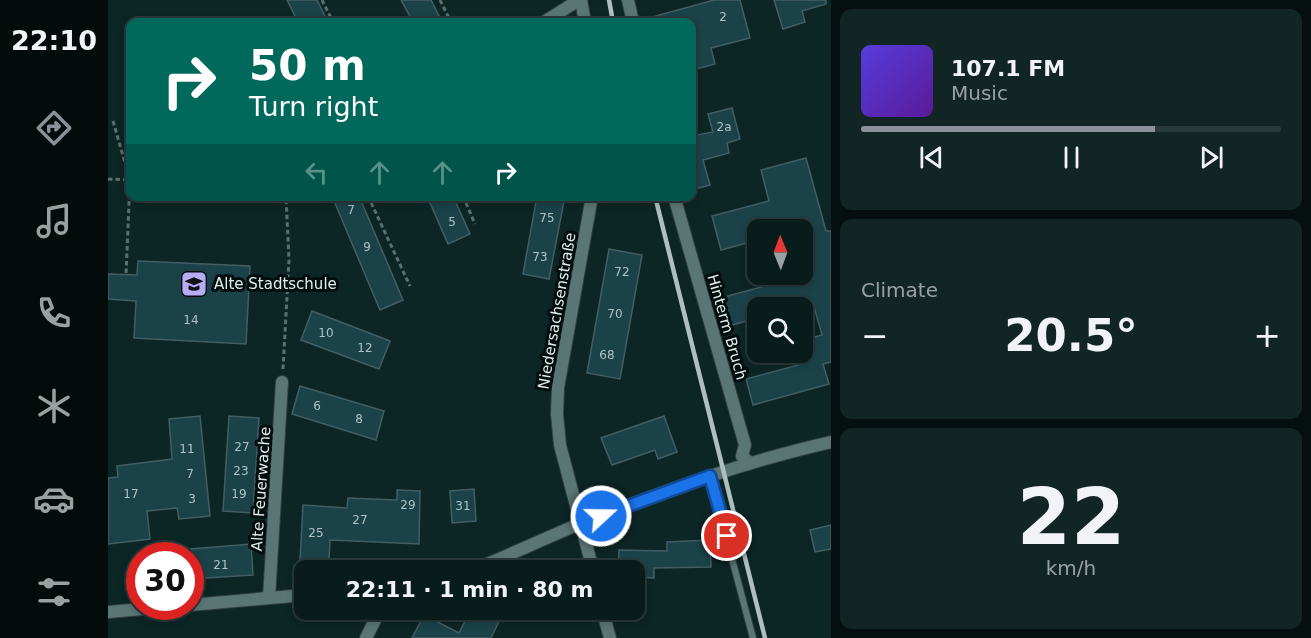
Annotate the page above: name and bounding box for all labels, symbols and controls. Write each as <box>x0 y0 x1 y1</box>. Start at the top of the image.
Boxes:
house number: 2 <box>719 10 727 24</box>
text: 22:10 <box>11 25 97 56</box>
text: 50 m <box>249 41 366 90</box>
icon: right <box>150 42 228 120</box>
text: 107.1 FM <box>951 56 1065 81</box>
text: Music <box>951 81 1008 105</box>
text: Turn right <box>249 91 378 122</box>
icon: directions <box>33 107 75 149</box>
house number: 2a <box>717 120 732 134</box>
icon: previous <box>915 141 948 174</box>
icon: pause <box>1055 141 1088 174</box>
icon: next <box>1195 141 1228 174</box>
icon: left <box>300 156 333 189</box>
icon: ahead <box>363 156 396 189</box>
icon: ahead <box>426 156 459 189</box>
icon: right <box>489 156 522 189</box>
icon: music <box>33 200 75 242</box>
house number: 7 <box>347 203 355 217</box>
house number: 75 <box>539 211 555 225</box>
house number: 5 <box>448 215 456 229</box>
north arrow <box>747 219 813 285</box>
map controls <box>747 219 813 363</box>
street label: Niedersachsenstraße <box>534 231 580 391</box>
house number: 9 <box>363 240 371 254</box>
house number: 73 <box>532 250 548 264</box>
house number: 72 <box>614 265 630 279</box>
school or university icon: Alte Stadtschule <box>179 269 209 299</box>
street label: Hinterm Bruch <box>703 272 751 382</box>
place label: Alte Stadtschule <box>214 275 337 293</box>
text: Climate <box>861 278 938 302</box>
icon: phone <box>33 292 75 334</box>
button: search <box>747 297 813 363</box>
house number: 70 <box>607 307 623 321</box>
text: 20.5° <box>1004 309 1138 362</box>
house number: 14 <box>183 313 199 327</box>
text: − <box>861 316 889 355</box>
text: + <box>1253 316 1281 355</box>
house number: 10 <box>318 326 334 340</box>
house number: 12 <box>357 341 373 355</box>
house number: 68 <box>599 348 615 362</box>
icon: climate <box>33 385 75 427</box>
house number: 6 <box>313 399 321 413</box>
house number: 8 <box>355 412 363 426</box>
street label: Alte Feuerwache <box>248 426 274 552</box>
house number: 27 <box>234 440 250 454</box>
house number: 11 <box>179 442 195 456</box>
house number: 23 <box>233 464 249 478</box>
house number: 7 <box>186 467 194 481</box>
text: 22 <box>1017 472 1125 562</box>
icon: car <box>33 478 75 520</box>
position arrow <box>569 484 633 548</box>
house number: 17 <box>123 487 139 501</box>
house number: 19 <box>231 487 247 501</box>
house number: 3 <box>188 492 196 506</box>
house number: 29 <box>400 498 416 512</box>
house number: 31 <box>455 499 471 513</box>
pin <box>701 510 752 561</box>
house number: 27 <box>352 513 368 527</box>
icon: arrive <box>710 519 743 552</box>
house number: 25 <box>308 526 324 540</box>
speed limit sign: 30 <box>126 542 204 620</box>
text: km/h <box>1046 556 1096 580</box>
house number: 21 <box>213 558 229 572</box>
icon: filters <box>33 571 75 613</box>
text: 22:11 · 1 min · 80 m <box>346 577 593 602</box>

